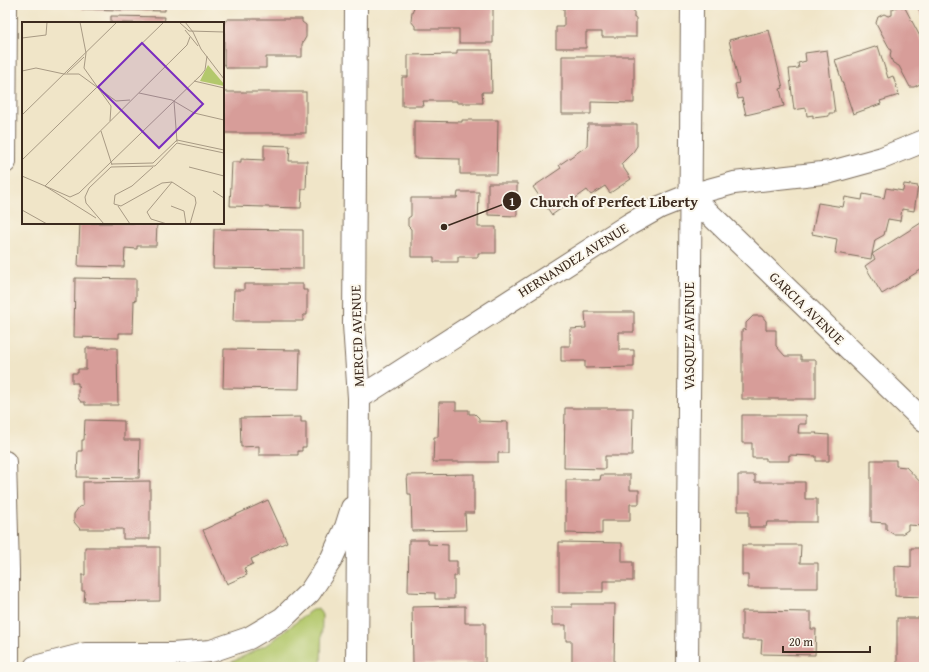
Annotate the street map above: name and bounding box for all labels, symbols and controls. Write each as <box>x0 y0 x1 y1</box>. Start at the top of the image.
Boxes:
inset map <box>22 22 224 224</box>
callout: Church of Perfect Liberty <box>502 188 706 215</box>
text: Church of Perfect Liberty <box>530 191 698 212</box>
text: 1 <box>509 193 515 210</box>
street label: HERNANDEZ AVENUE <box>514 218 632 302</box>
street label: GARCIA AVENUE <box>765 267 849 349</box>
street label: VASQUEZ AVENUE <box>679 282 699 390</box>
street label: MERCED AVENUE <box>345 285 369 387</box>
scale bar <box>783 628 870 654</box>
text: 20 m <box>789 633 813 650</box>

